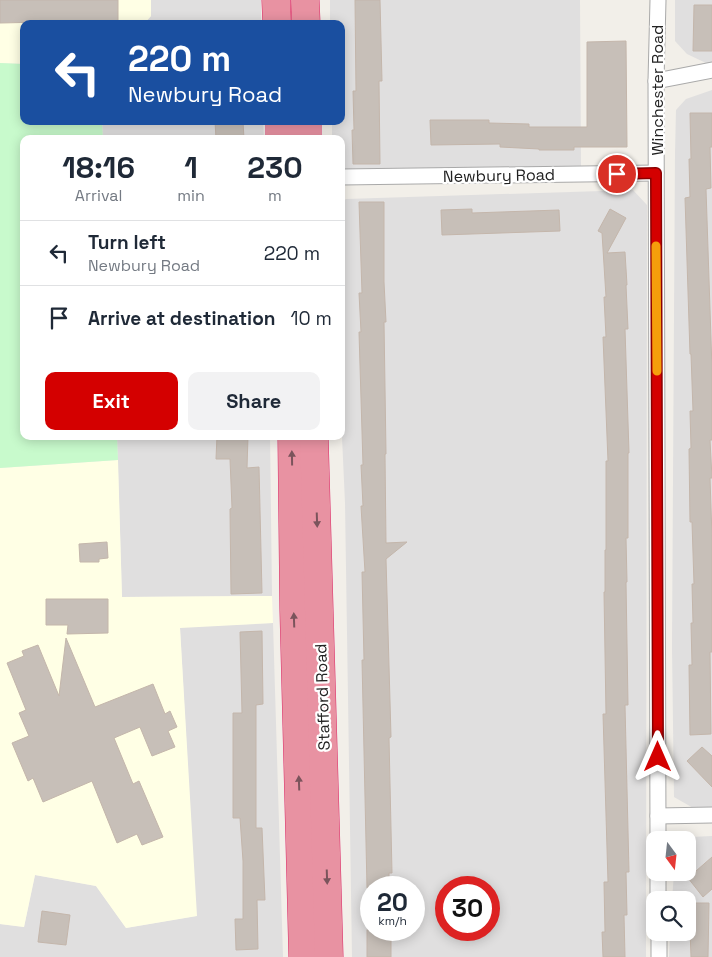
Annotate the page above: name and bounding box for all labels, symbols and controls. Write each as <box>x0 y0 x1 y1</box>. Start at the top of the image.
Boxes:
street label: Winchester Road <box>647 25 668 155</box>
text: 220 m <box>128 37 231 81</box>
icon: left <box>45 40 110 105</box>
text: Newbury Road <box>128 80 282 108</box>
text: 18:16 <box>62 148 135 187</box>
text: 1 <box>184 148 198 187</box>
text: 230 <box>247 148 303 187</box>
pin <box>596 153 638 195</box>
icon: arrive <box>603 160 631 188</box>
street label: Newbury Road <box>443 164 555 187</box>
text: Arrival <box>75 185 122 206</box>
text: min <box>177 185 205 206</box>
text: m <box>268 185 282 206</box>
text: Turn left <box>88 230 166 255</box>
icon: left <box>45 239 73 267</box>
text: 220 m <box>264 241 320 266</box>
text: Newbury Road <box>88 255 200 276</box>
icon: arrive <box>45 304 73 332</box>
text: Arrive at destination <box>88 306 276 331</box>
text: 10 m <box>291 306 332 331</box>
button: Exit <box>45 372 178 430</box>
button: Share <box>188 372 320 430</box>
one-way arrow <box>288 450 296 466</box>
one-way arrow <box>313 512 321 528</box>
one-way arrow <box>290 612 298 628</box>
street label: Stafford Road <box>310 643 335 751</box>
position arrow <box>631 730 683 782</box>
one-way arrow <box>294 775 302 791</box>
north arrow <box>646 831 696 881</box>
map controls <box>646 831 696 941</box>
one-way arrow <box>323 869 331 885</box>
speed limit sign: 30 <box>435 876 500 941</box>
text: 20 <box>377 886 408 918</box>
button: search <box>646 891 696 941</box>
text: km/h <box>378 913 407 929</box>

